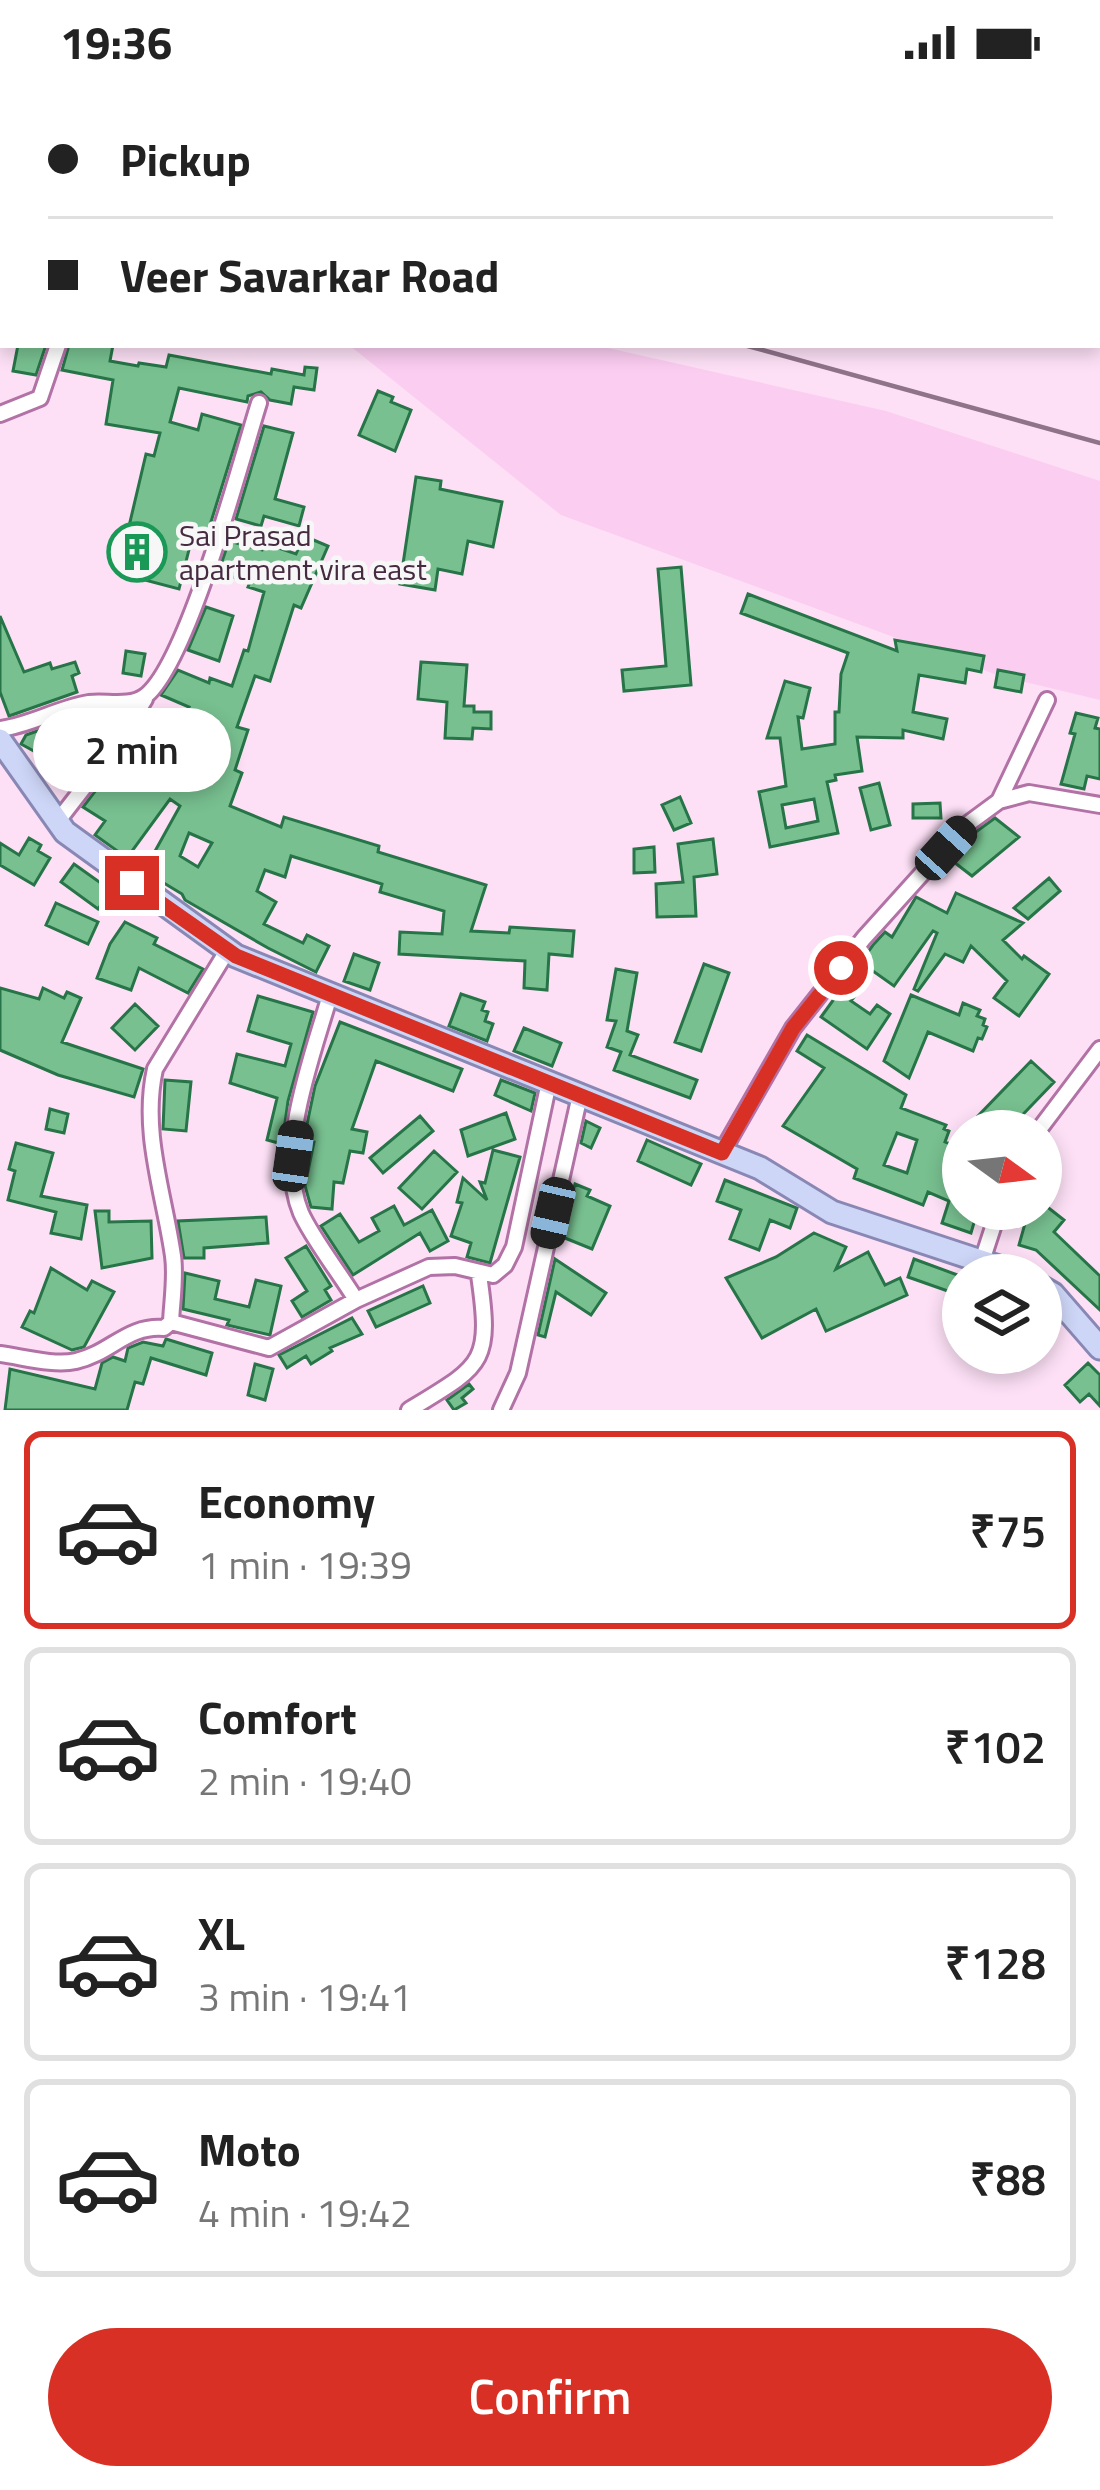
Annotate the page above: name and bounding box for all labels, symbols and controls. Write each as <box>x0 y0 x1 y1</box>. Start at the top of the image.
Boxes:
text: 19:36 <box>60 8 172 76</box>
text: Pickup <box>120 125 251 193</box>
text: Veer Savarkar Road <box>120 241 499 309</box>
place label: Sai Prasad apartment vira east <box>179 512 427 592</box>
building icon: Sai Prasad apartment vira east <box>106 521 168 583</box>
callout: 2 min <box>33 709 231 793</box>
text: 2 min <box>85 720 179 779</box>
car <box>909 809 983 887</box>
route end <box>105 856 159 910</box>
route start <box>814 941 868 995</box>
north arrow <box>942 1110 1062 1230</box>
map controls <box>942 1110 1062 1374</box>
car <box>270 1118 316 1194</box>
car <box>527 1174 579 1252</box>
button: layers <box>942 1254 1062 1374</box>
text: Economy <box>198 1467 375 1535</box>
icon: car <box>54 1476 162 1584</box>
text: ₹75 <box>970 1496 1046 1564</box>
text: 1 min · 19:39 <box>198 1535 412 1594</box>
text: Comfort <box>198 1683 357 1751</box>
icon: car <box>54 1692 162 1800</box>
text: ₹102 <box>945 1712 1046 1780</box>
text: 2 min · 19:40 <box>198 1751 412 1810</box>
text: XL <box>198 1899 245 1967</box>
icon: car <box>54 1908 162 2016</box>
text: ₹128 <box>945 1928 1046 1996</box>
text: 3 min · 19:41 <box>198 1967 412 2026</box>
text: Moto <box>198 2115 301 2183</box>
icon: car <box>54 2124 162 2232</box>
text: ₹88 <box>970 2144 1046 2212</box>
text: 4 min · 19:42 <box>198 2183 412 2242</box>
button: Confirm <box>48 2328 1052 2466</box>

